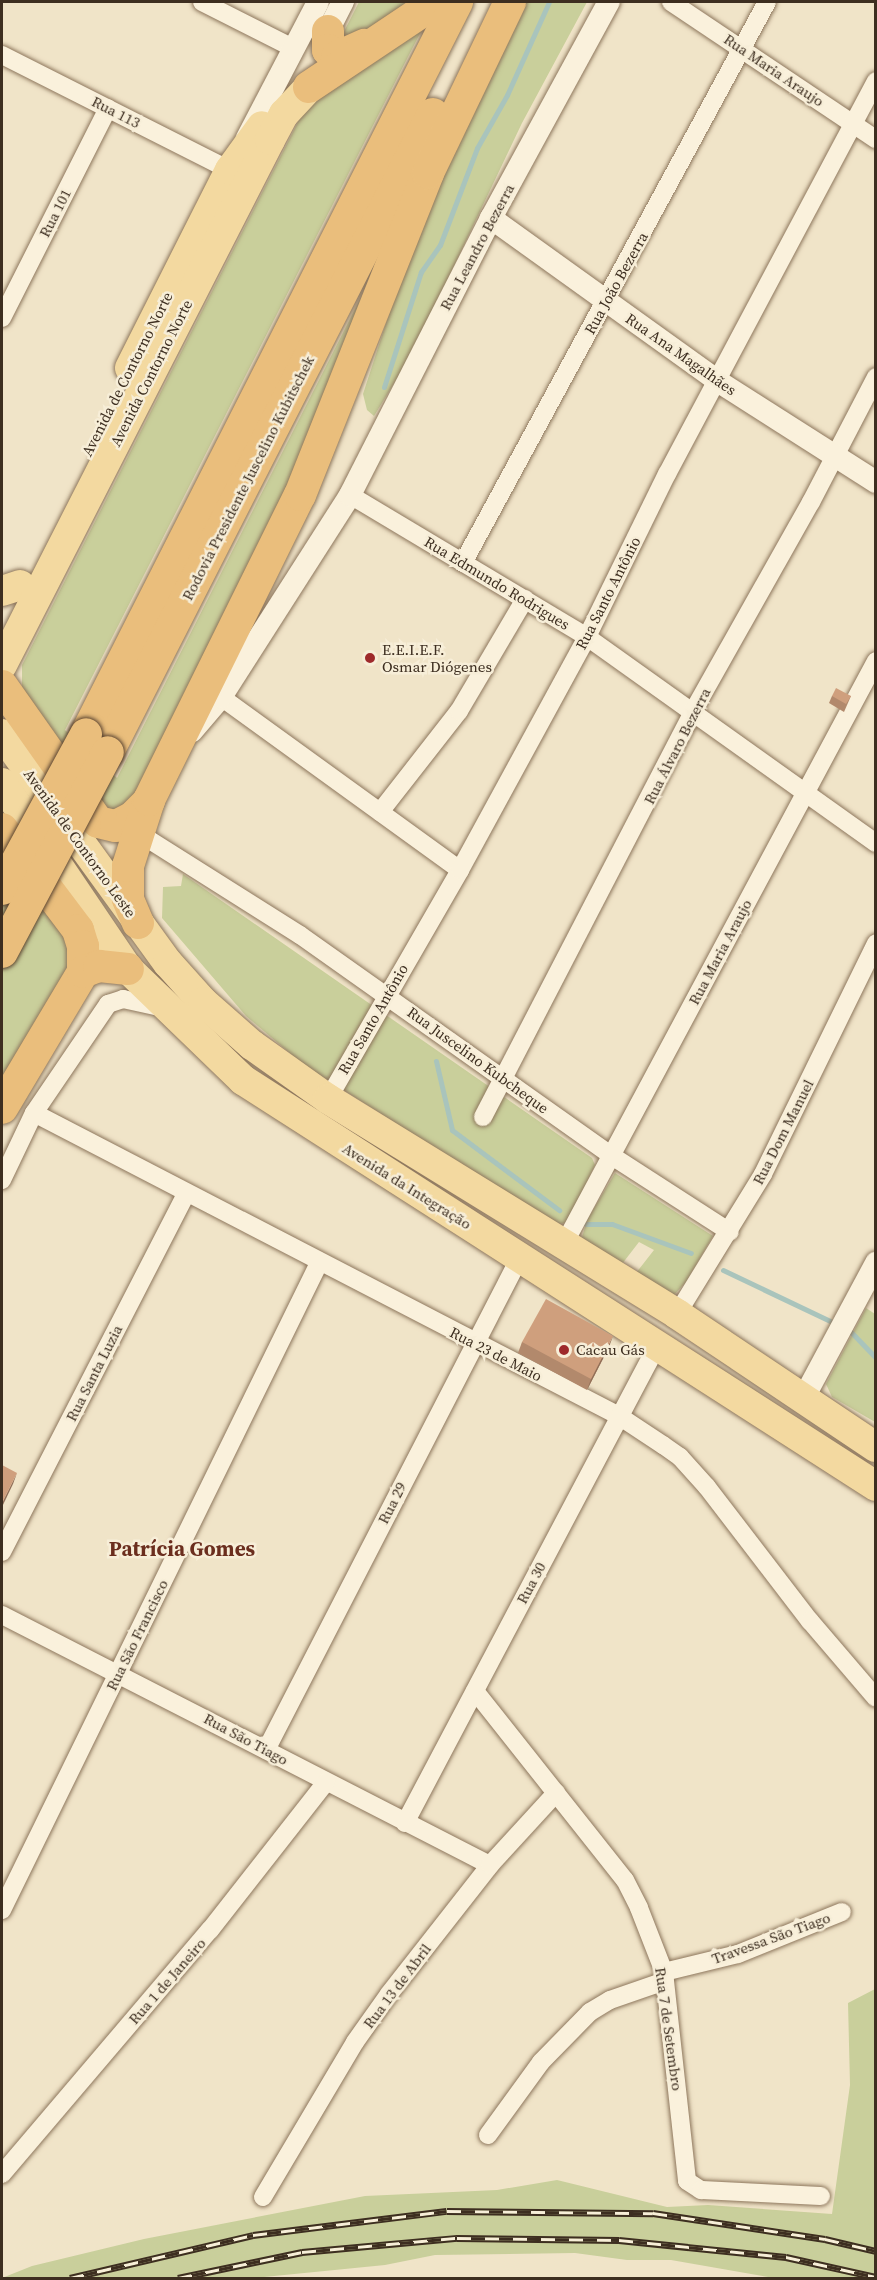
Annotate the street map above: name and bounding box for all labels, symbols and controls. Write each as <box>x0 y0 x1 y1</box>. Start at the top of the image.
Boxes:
street label: Rua Maria Araujo <box>720 30 828 110</box>
street label: Rua 113 <box>89 92 143 132</box>
street label: Rua Leandro Bezerra <box>436 181 518 313</box>
street label: Rua 101 <box>35 186 75 240</box>
street label: Rua João Bezerra <box>580 229 652 337</box>
street label: Avenida de Contorno Norte <box>78 289 176 459</box>
street label: Avenida Contorno Norte <box>106 297 196 449</box>
street label: Rua Ana Magalhães <box>622 309 740 399</box>
street label: Rodovia Presidente Juscelino Kubitschek <box>178 353 318 603</box>
street label: Rua Edmundo Rodrigues <box>421 532 573 634</box>
street label: Rua Santo Antônio <box>572 534 644 652</box>
place label: E.E.I.E.F. Osmar Diógenes <box>382 640 492 675</box>
marker: E.E.I.E.F. Osmar Diógenes <box>363 651 377 665</box>
street label: Rua Álvaro Bezerra <box>640 685 714 807</box>
street label: Avenida de Contorno Leste <box>20 765 140 921</box>
street label: Rua Maria Araujo <box>685 896 755 1008</box>
street label: Rua Santo Antônio <box>334 961 412 1077</box>
street label: Rua Juscelino Kubcheque <box>404 1003 552 1117</box>
street label: Rua Dom Manuel <box>749 1076 817 1188</box>
street label: Avenida da Integração <box>339 1139 475 1233</box>
street label: Rua Santa Luzia <box>62 1322 126 1424</box>
street label: Rua 23 de Maio <box>447 1323 545 1385</box>
place label: Cacau Gás <box>576 1341 645 1359</box>
marker: Cacau Gás <box>557 1343 571 1357</box>
street label: Rua 29 <box>374 1479 410 1527</box>
district label: Patrícia Gomes <box>109 1536 255 1562</box>
street label: Rua 30 <box>513 1559 549 1607</box>
street label: Rua São Francisco <box>102 1576 172 1694</box>
street label: Rua São Tiago <box>201 1709 291 1769</box>
street label: Travessa São Tiago <box>709 1908 833 1968</box>
street label: Rua 1 de Janeiro <box>125 1934 209 2028</box>
street label: Rua 13 de Abril <box>359 1940 435 2032</box>
street label: Rua 7 de Setembro <box>651 1966 687 2092</box>

